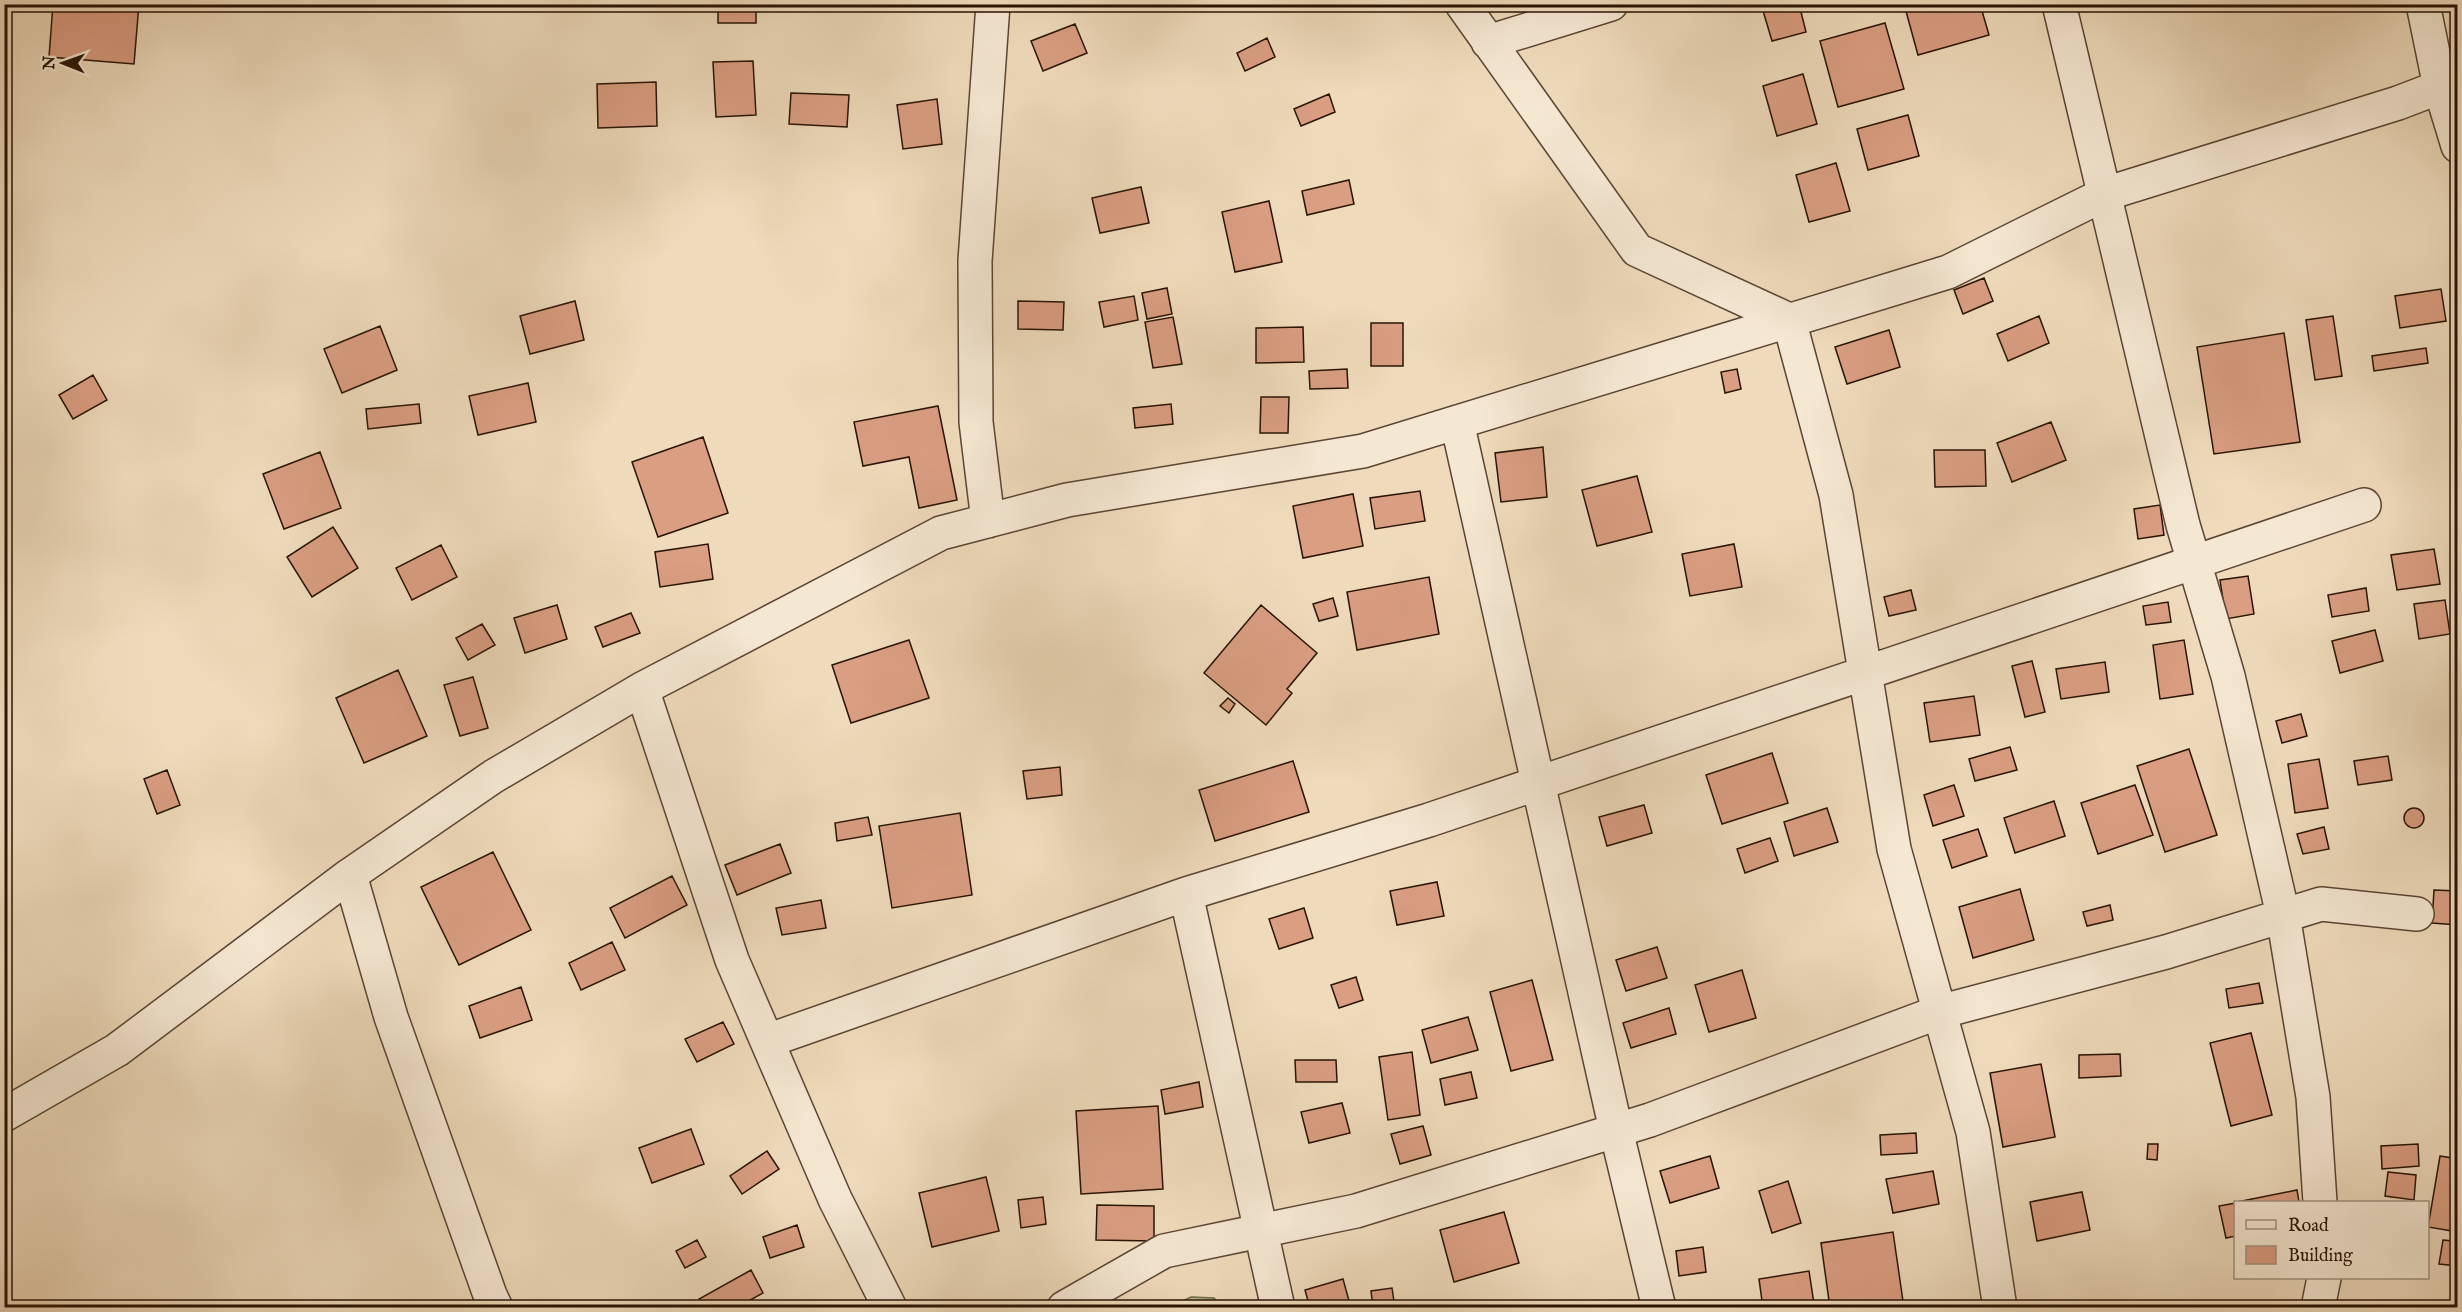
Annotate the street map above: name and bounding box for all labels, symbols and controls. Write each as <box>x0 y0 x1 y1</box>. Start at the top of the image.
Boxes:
north arrow <box>33 33 93 93</box>
text: N <box>40 56 60 71</box>
legend <box>2234 1201 2429 1279</box>
text: Road <box>2288 1215 2329 1238</box>
text: Building <box>2288 1245 2353 1268</box>

